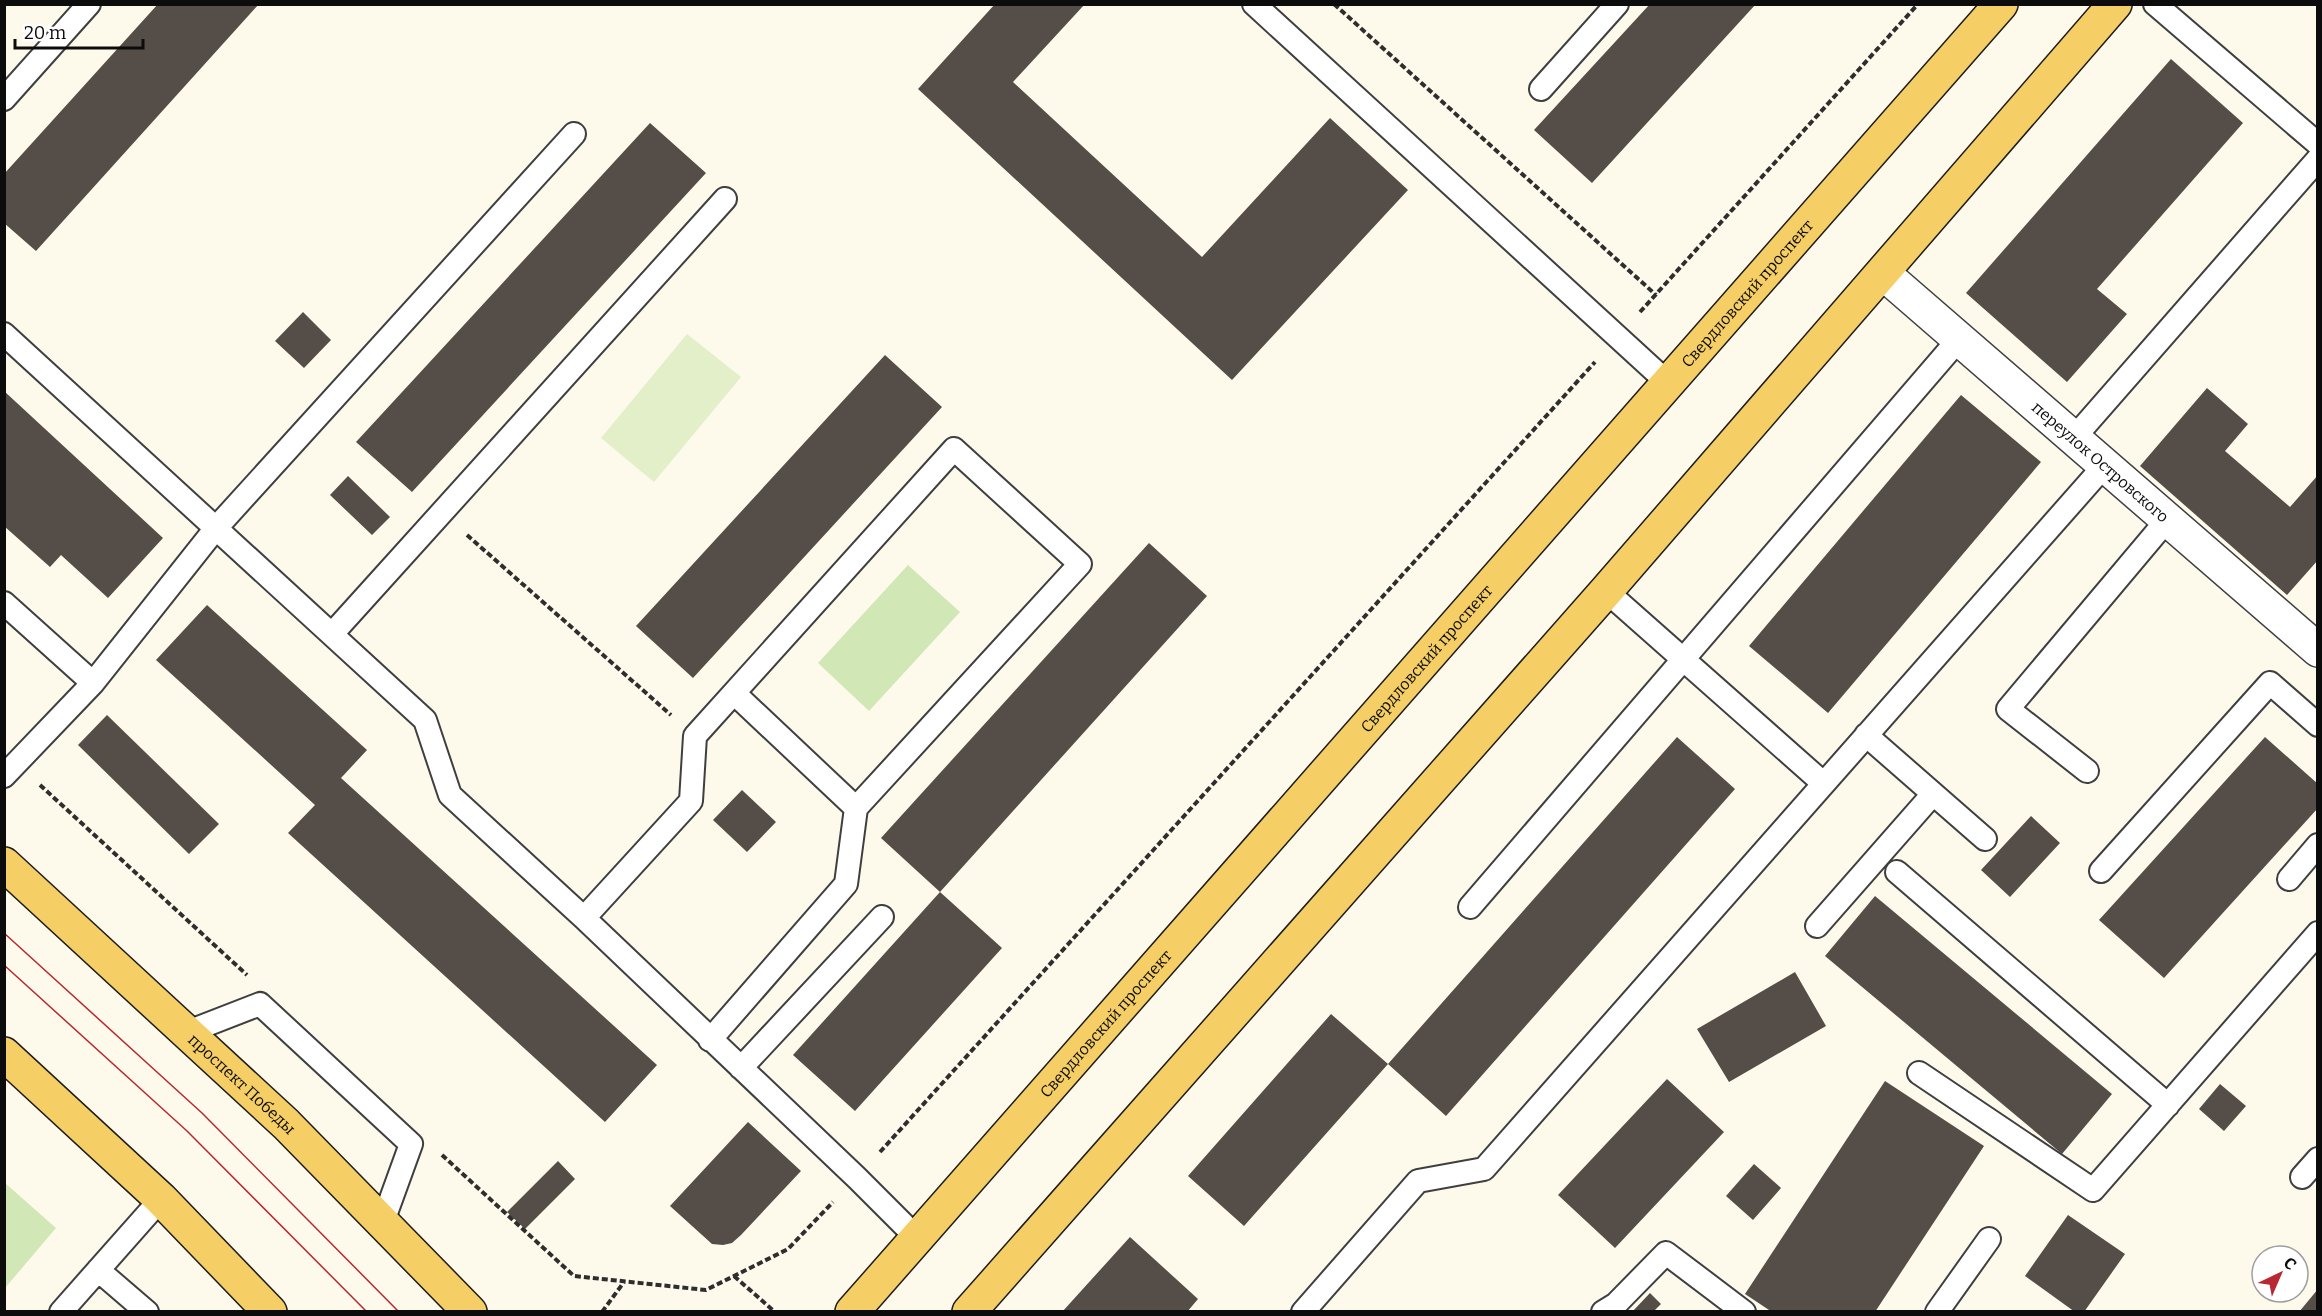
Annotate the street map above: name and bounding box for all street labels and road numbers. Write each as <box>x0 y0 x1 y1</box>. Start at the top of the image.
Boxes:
street label: Свердловский проспект <box>1677 216 1817 371</box>
street label: переулок Островского <box>2028 397 2173 526</box>
street label: Свердловский проспект <box>1356 581 1496 736</box>
street label: Свердловский проспект <box>1036 946 1175 1101</box>
street label: проспект Победы <box>185 1030 300 1138</box>

